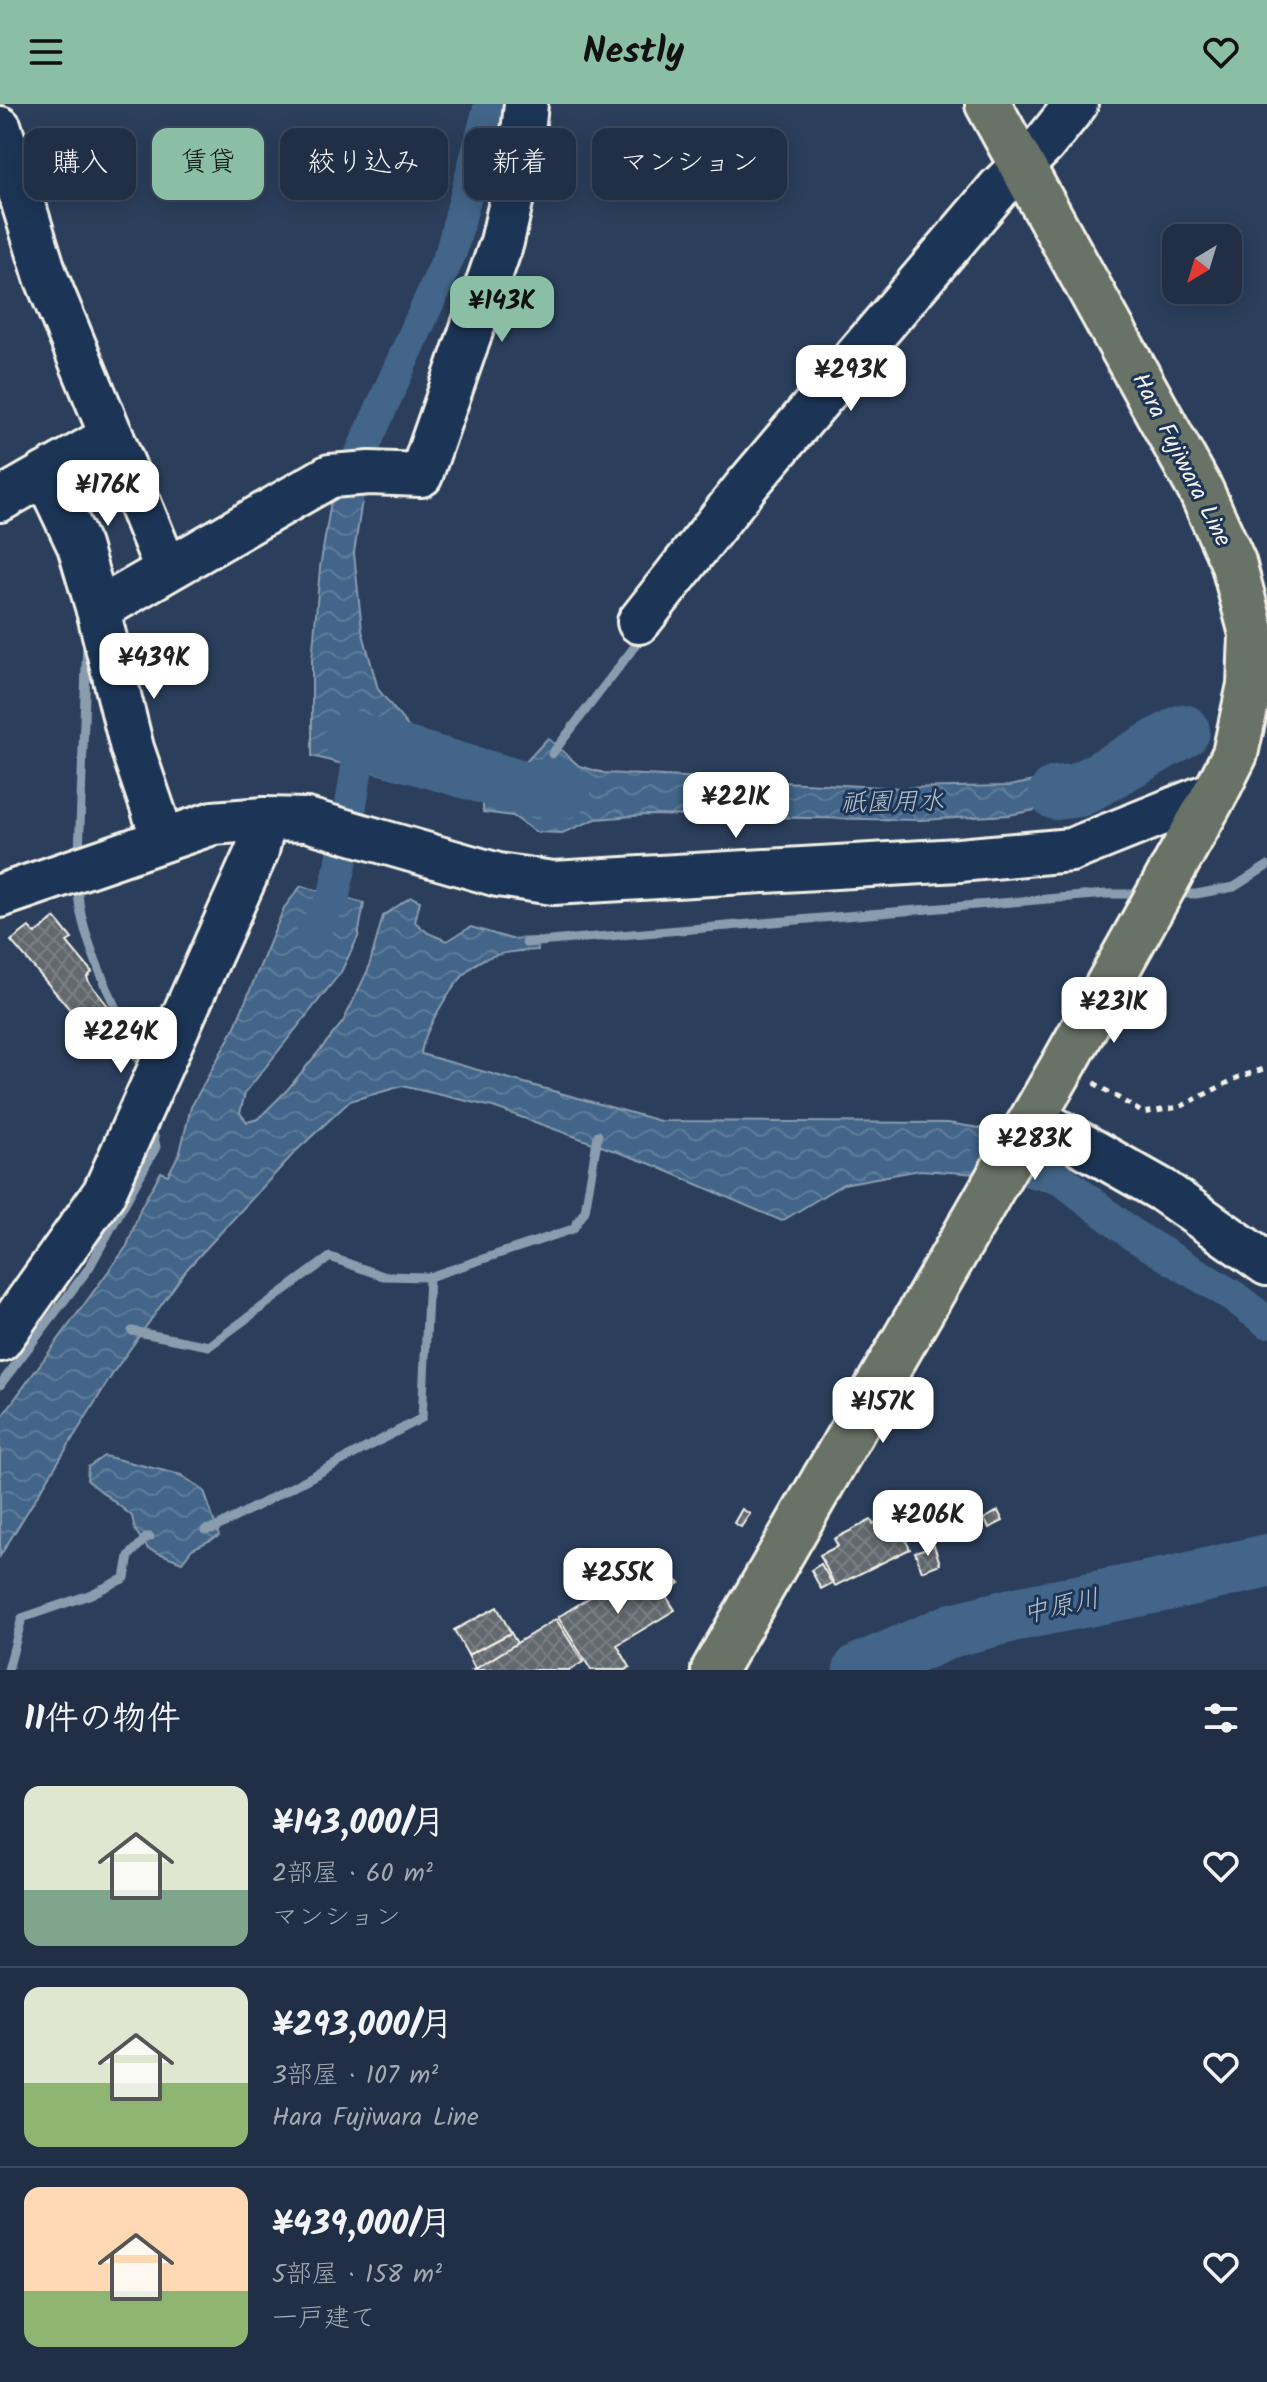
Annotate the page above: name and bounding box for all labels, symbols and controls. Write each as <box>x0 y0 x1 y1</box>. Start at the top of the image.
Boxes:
text: Nestly <box>583 24 684 81</box>
icon: menu <box>24 30 68 74</box>
icon: heart <box>1199 30 1243 74</box>
chip: 購入 <box>24 128 136 200</box>
chip: 賃貸 <box>152 128 264 200</box>
chip: 絞り込み <box>280 128 448 200</box>
chip: 新着 <box>464 128 576 200</box>
chip: マンション <box>592 128 787 200</box>
north arrow <box>1162 224 1242 304</box>
map controls <box>1162 224 1242 304</box>
pin: ¥143K <box>446 276 558 344</box>
text: ¥143K <box>468 281 536 323</box>
pin: ¥293K <box>795 345 907 413</box>
text: ¥293K <box>814 350 888 392</box>
street label: Hara Fujiwara Line <box>1120 366 1242 554</box>
pin: ¥176K <box>52 460 164 528</box>
text: ¥176K <box>75 465 141 507</box>
pin: ¥439K <box>98 633 210 701</box>
text: ¥439K <box>117 638 191 680</box>
pin: ¥221K <box>680 772 792 840</box>
text: ¥221K <box>701 777 771 819</box>
water label: 祇園用水 <box>840 781 944 825</box>
pin: ¥231K <box>1058 977 1170 1045</box>
text: ¥231K <box>1080 982 1148 1024</box>
pin: ¥224K <box>65 1007 177 1075</box>
text: ¥224K <box>83 1012 159 1054</box>
pin: ¥283K <box>979 1114 1091 1182</box>
text: ¥283K <box>997 1119 1073 1161</box>
pin: ¥157K <box>827 1377 939 1445</box>
text: ¥157K <box>851 1382 915 1424</box>
pin: ¥206K <box>872 1490 984 1558</box>
text: ¥206K <box>891 1495 965 1537</box>
pin: ¥255K <box>562 1548 674 1616</box>
text: ¥255K <box>581 1553 655 1595</box>
water label: 中原川 <box>1018 1578 1104 1636</box>
text: 11件の物件 <box>24 1693 181 1747</box>
icon: filters <box>1199 1696 1243 1740</box>
text: ¥143,000/月 <box>272 1797 445 1851</box>
icon: home <box>88 1818 184 1914</box>
icon: heart <box>1199 1844 1243 1888</box>
text: 2部屋 · 60 m² <box>272 1853 433 1895</box>
text: マンション <box>272 1897 401 1939</box>
text: ¥293,000/月 <box>272 1999 453 2053</box>
icon: home <box>88 2019 184 2115</box>
icon: heart <box>1199 2045 1243 2089</box>
text: 3部屋 · 107 m² <box>272 2055 438 2097</box>
text: Hara Fujiwara Line <box>272 2097 479 2139</box>
text: ¥439,000/月 <box>272 2198 452 2252</box>
icon: home <box>88 2219 184 2315</box>
icon: heart <box>1199 2245 1243 2289</box>
text: 5部屋 · 158 m² <box>272 2254 442 2296</box>
text: 一戸建て <box>272 2298 376 2340</box>

